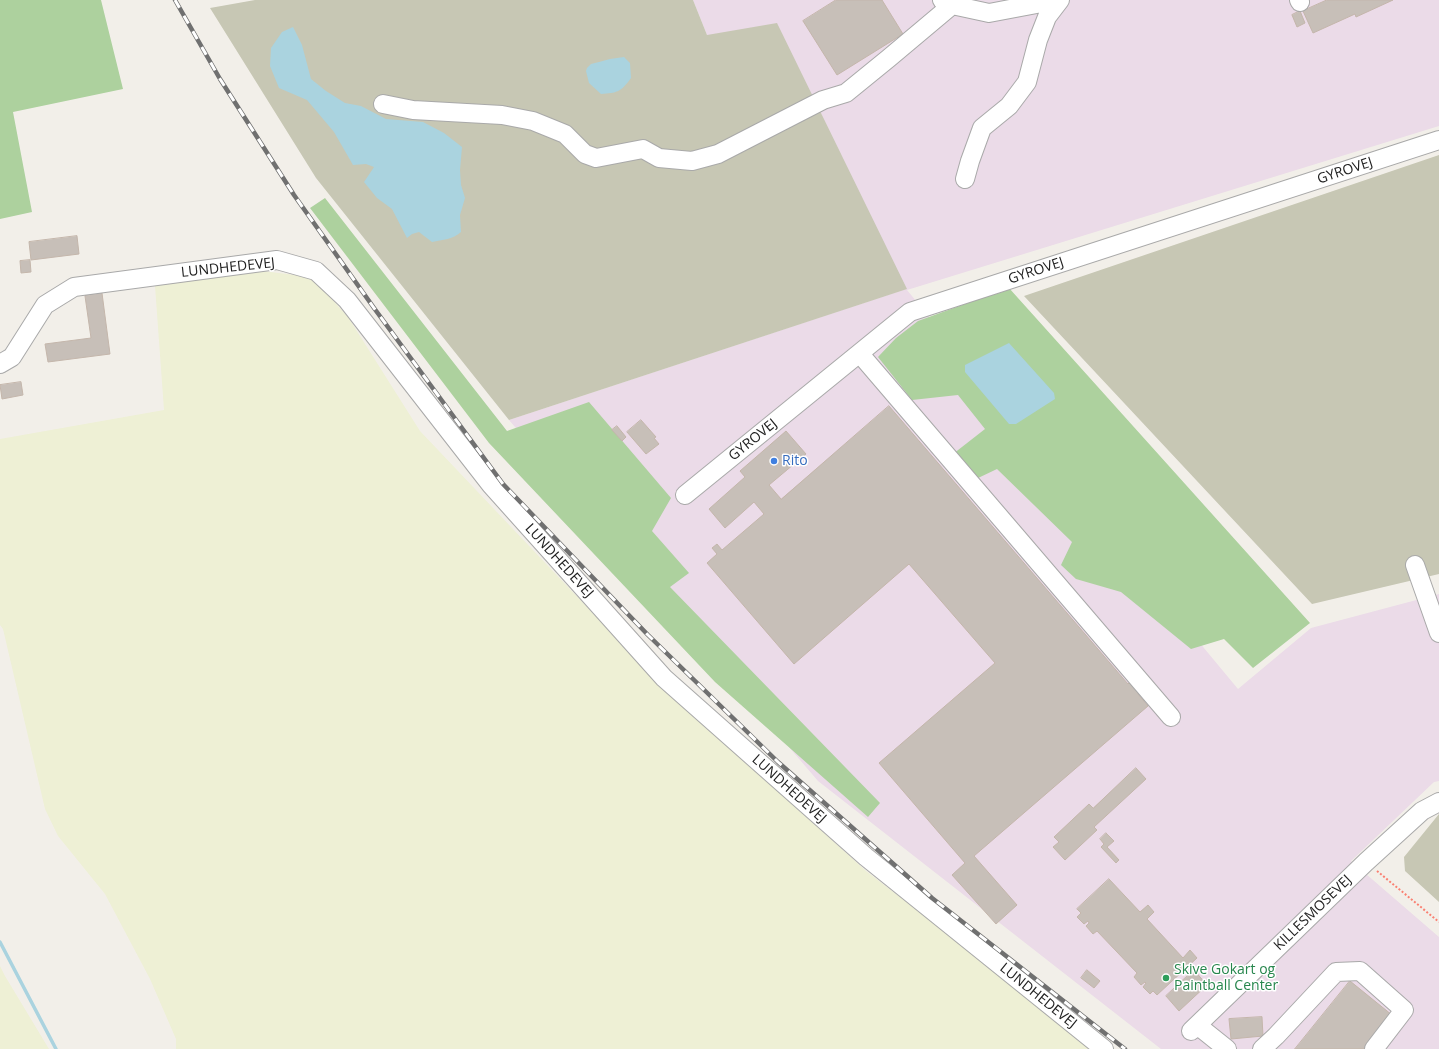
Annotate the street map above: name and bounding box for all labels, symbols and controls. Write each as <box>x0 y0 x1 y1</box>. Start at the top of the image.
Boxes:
street label: GYROVEJ <box>1315 154 1375 188</box>
street label: GYROVEJ <box>1006 254 1066 288</box>
street label: LUNDHEDEVEJ <box>180 255 276 281</box>
street label: GYROVEJ <box>725 415 781 465</box>
place label: Rito <box>782 453 808 469</box>
marker: Rito <box>769 456 779 466</box>
street label: LUNDHEDEVEJ <box>521 520 597 602</box>
street label: LUNDHEDEVEJ <box>748 751 830 827</box>
street label: KILLESMOSEVEJ <box>1271 872 1355 954</box>
street label: LUNDHEDEVEJ <box>996 960 1080 1032</box>
place label: Skive Gokart og Paintball Center <box>1174 962 1278 994</box>
marker: Skive Gokart og Paintball Center <box>1161 973 1171 983</box>

